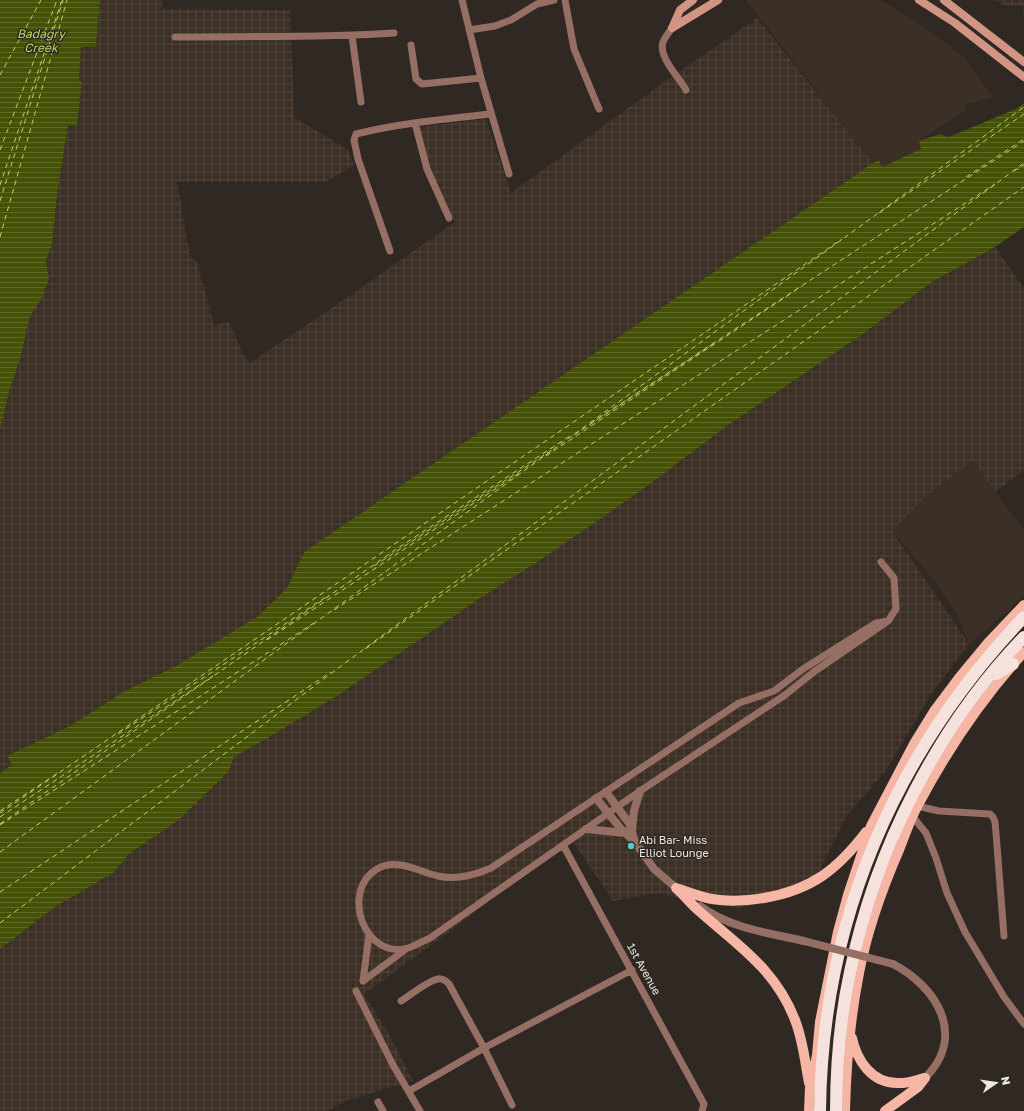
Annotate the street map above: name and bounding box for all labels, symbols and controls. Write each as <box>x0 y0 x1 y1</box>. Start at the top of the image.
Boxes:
water label: Badagry Creek <box>17 26 67 55</box>
place label: Abi Bar- Miss Elliot Lounge <box>639 833 709 859</box>
marker: Abi Bar- Miss Elliot Lounge <box>626 841 636 851</box>
street label: 1st Avenue <box>625 941 664 997</box>
north arrow <box>976 1063 1016 1103</box>
text: N <box>999 1075 1014 1086</box>

